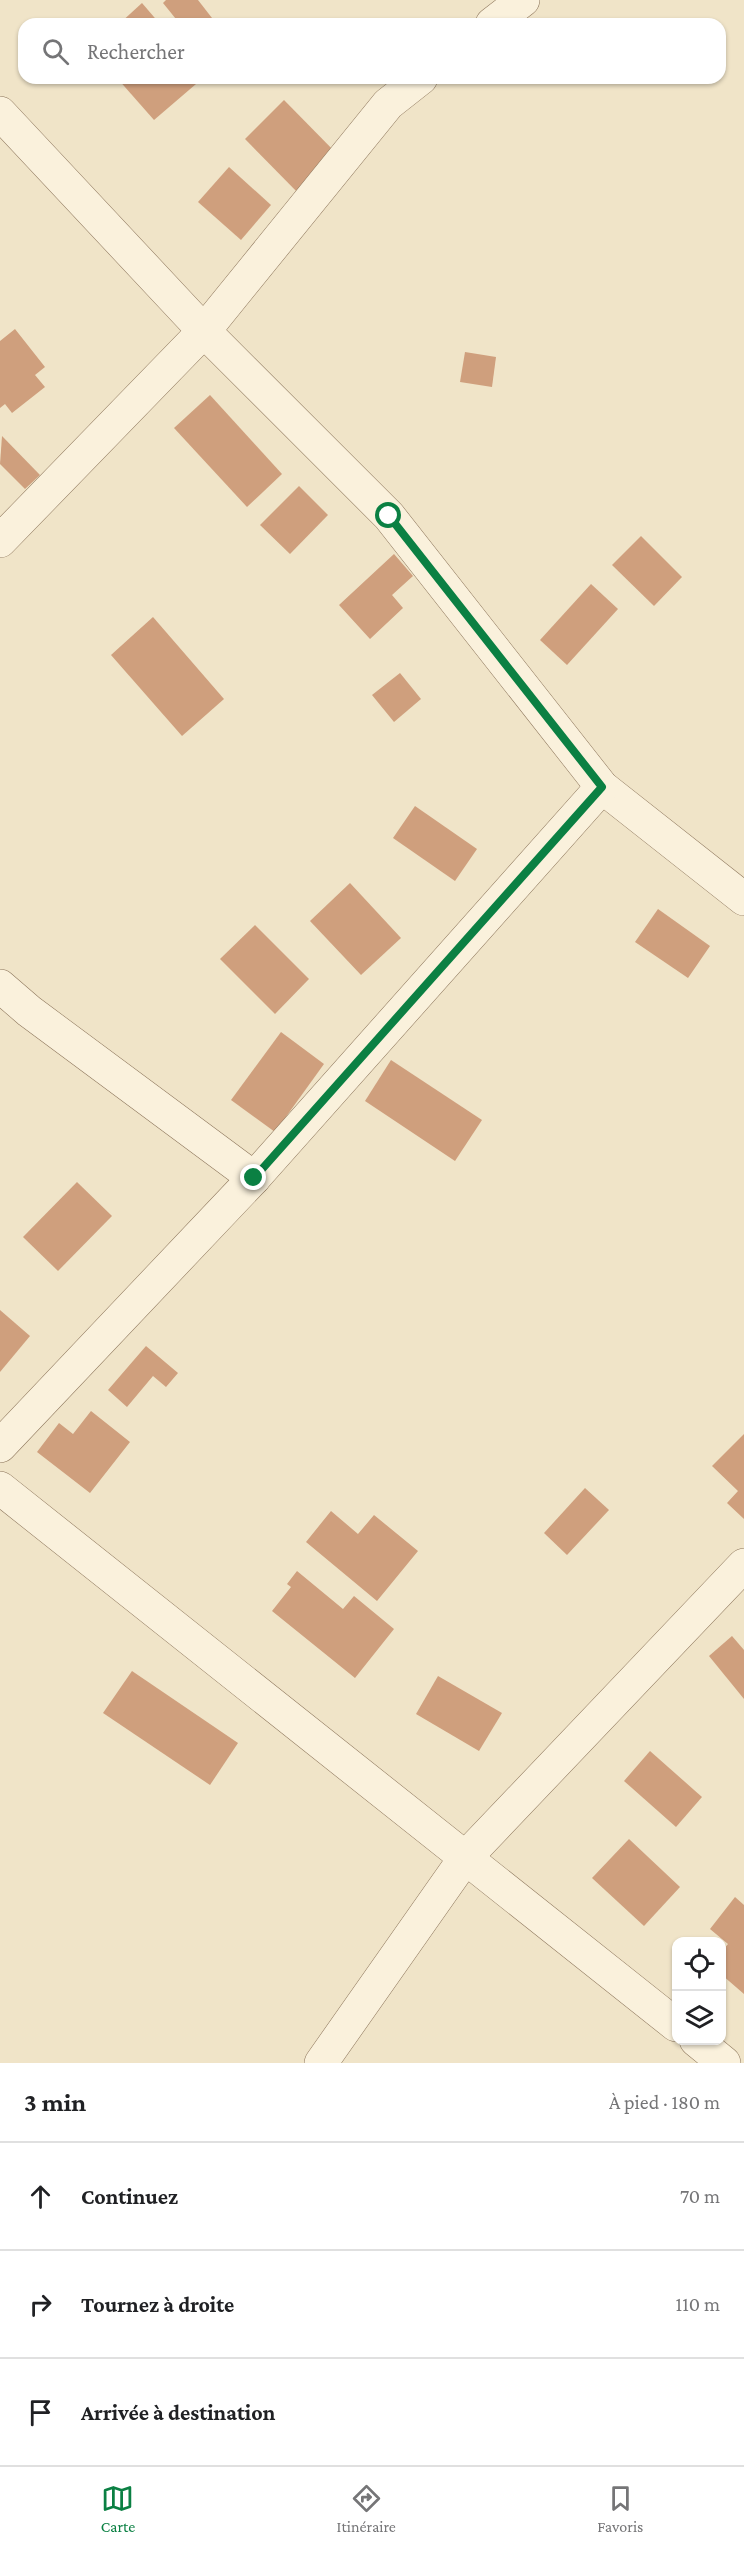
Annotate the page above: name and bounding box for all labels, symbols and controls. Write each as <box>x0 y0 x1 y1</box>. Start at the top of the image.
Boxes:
search box <box>18 18 726 84</box>
icon: search <box>39 35 72 68</box>
text: Rechercher <box>87 39 185 64</box>
route start <box>375 502 401 528</box>
route end <box>240 1164 266 1190</box>
map controls <box>672 1937 726 2045</box>
button: locate <box>672 1937 726 1991</box>
button: layers <box>672 1991 726 2045</box>
text: 3 min <box>24 2088 86 2117</box>
text: À pied · 180 m <box>609 2091 720 2113</box>
icon: ahead <box>24 2180 57 2213</box>
text: Continuez <box>81 2184 178 2209</box>
text: 70 m <box>680 2185 720 2207</box>
icon: right <box>24 2288 57 2321</box>
text: Tournez à droite <box>81 2292 234 2317</box>
text: 110 m <box>676 2293 720 2315</box>
icon: arrive <box>24 2396 57 2429</box>
text: Arrivée à destination <box>81 2400 275 2425</box>
tab: Carte <box>101 2482 135 2535</box>
tab: Itinéraire <box>337 2482 396 2535</box>
tab: Favoris <box>597 2482 643 2535</box>

